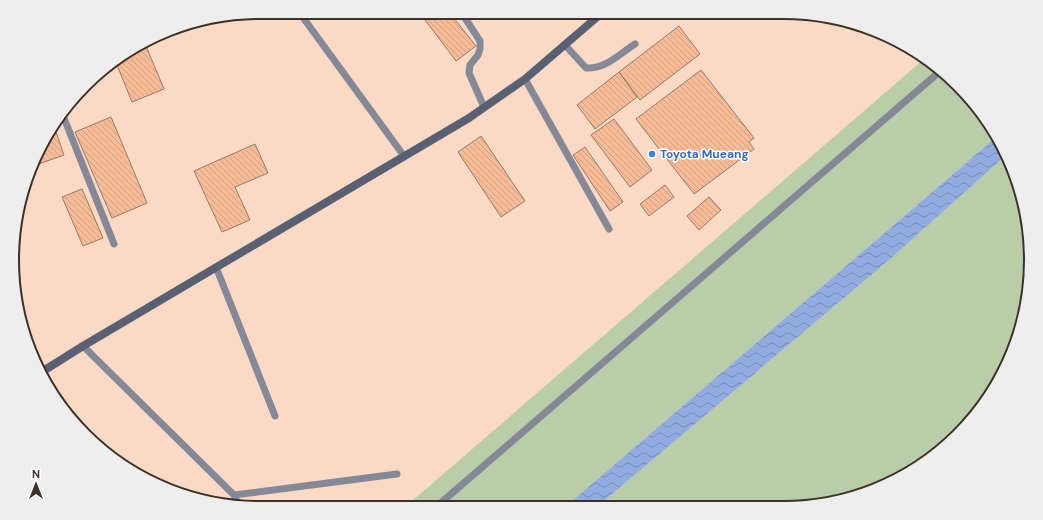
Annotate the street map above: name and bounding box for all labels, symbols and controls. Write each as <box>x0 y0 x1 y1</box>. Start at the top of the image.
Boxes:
place label: Toyota Mueang <box>660 146 749 162</box>
marker: Toyota Mueang <box>647 149 657 159</box>
north arrow <box>16 464 56 504</box>
text: N <box>32 467 40 481</box>

